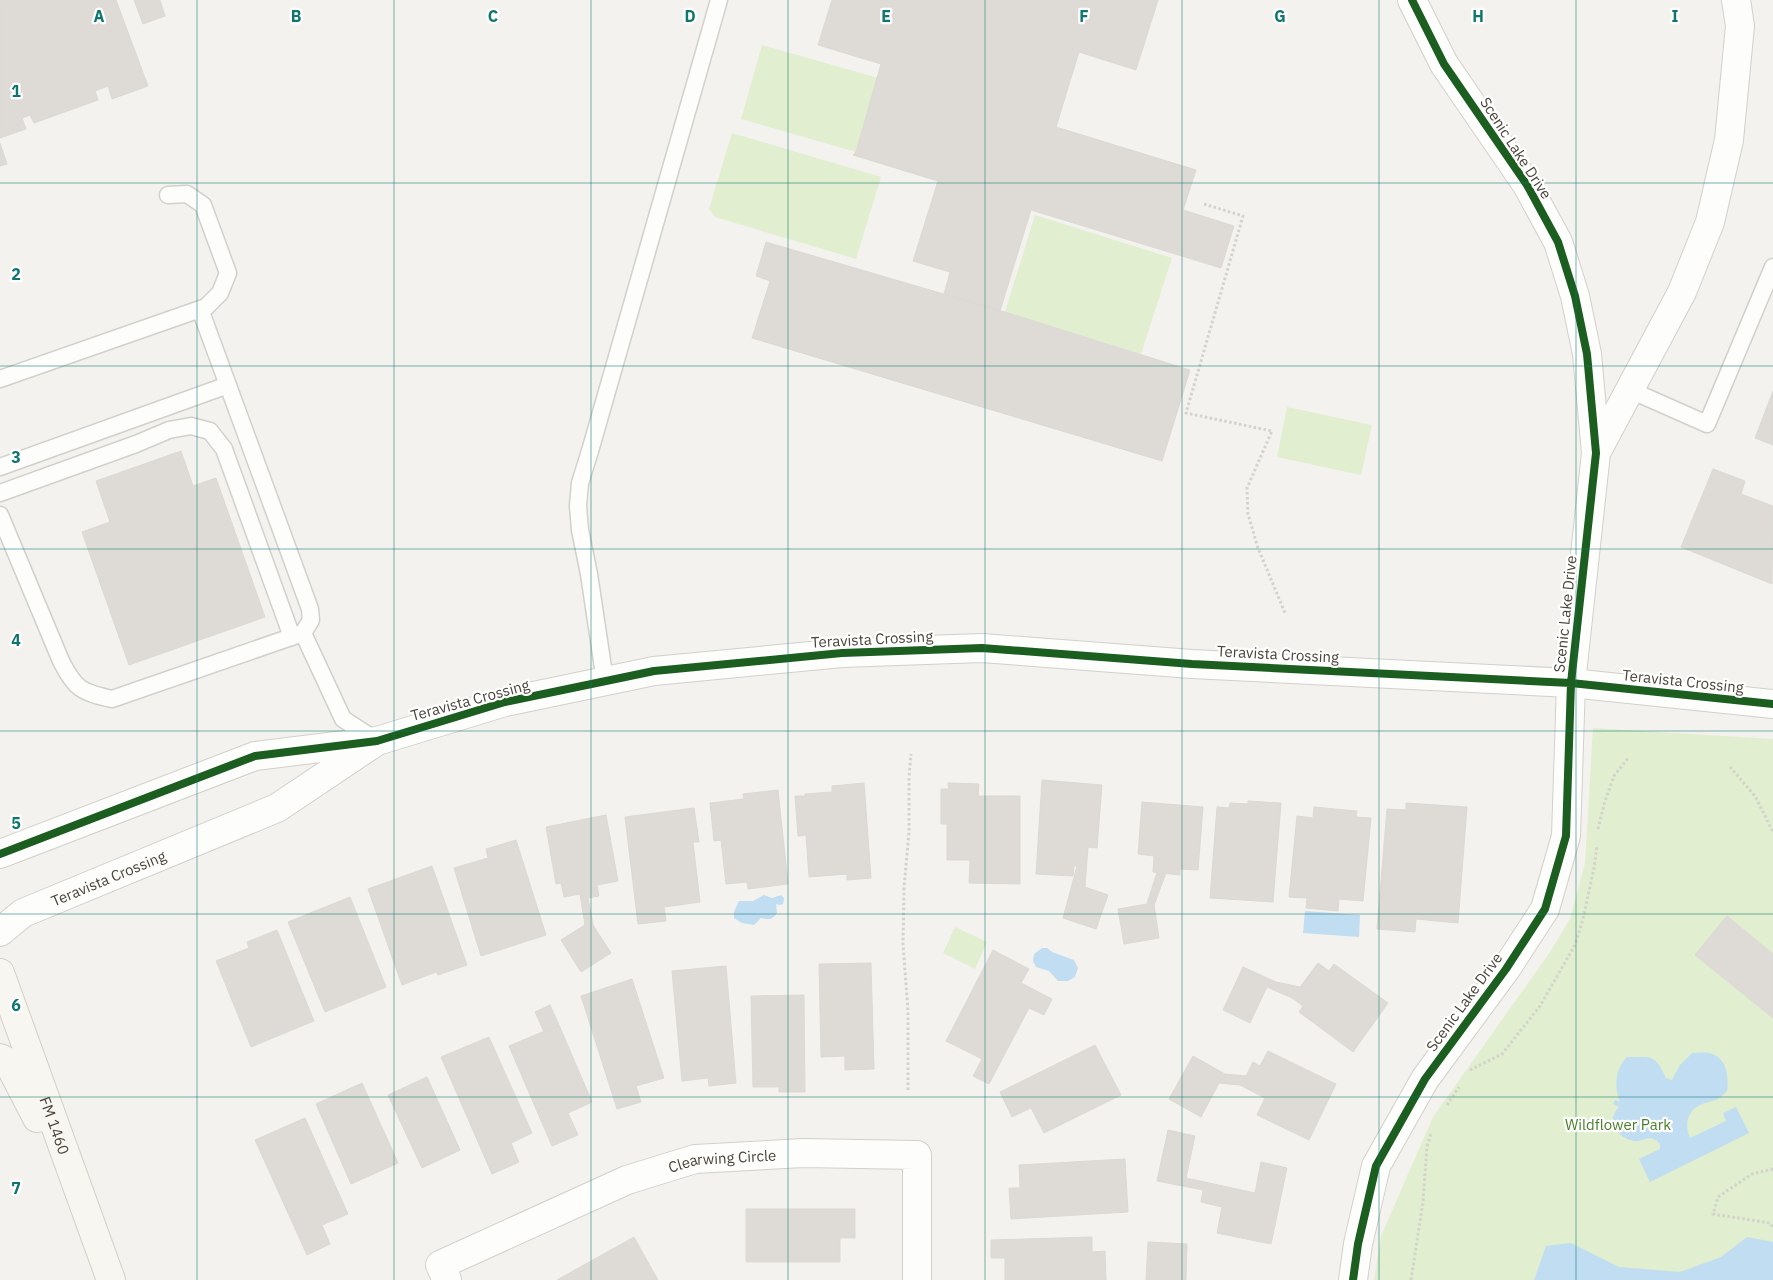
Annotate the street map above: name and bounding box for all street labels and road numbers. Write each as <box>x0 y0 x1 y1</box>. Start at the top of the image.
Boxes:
street label: Scenic Lake Drive <box>1476 94 1556 202</box>
street label: Scenic Lake Drive <box>1549 555 1581 673</box>
street label: Teravista Crossing <box>810 626 934 652</box>
street label: Teravista Crossing <box>1216 641 1340 667</box>
street label: Teravista Crossing <box>1621 665 1745 697</box>
street label: Teravista Crossing <box>409 675 532 725</box>
street label: Teravista Crossing <box>48 846 168 910</box>
street label: Scenic Lake Drive <box>1422 949 1506 1055</box>
street label: FM 1460 <box>36 1094 74 1157</box>
street label: Clearwing Circle <box>666 1145 777 1176</box>

